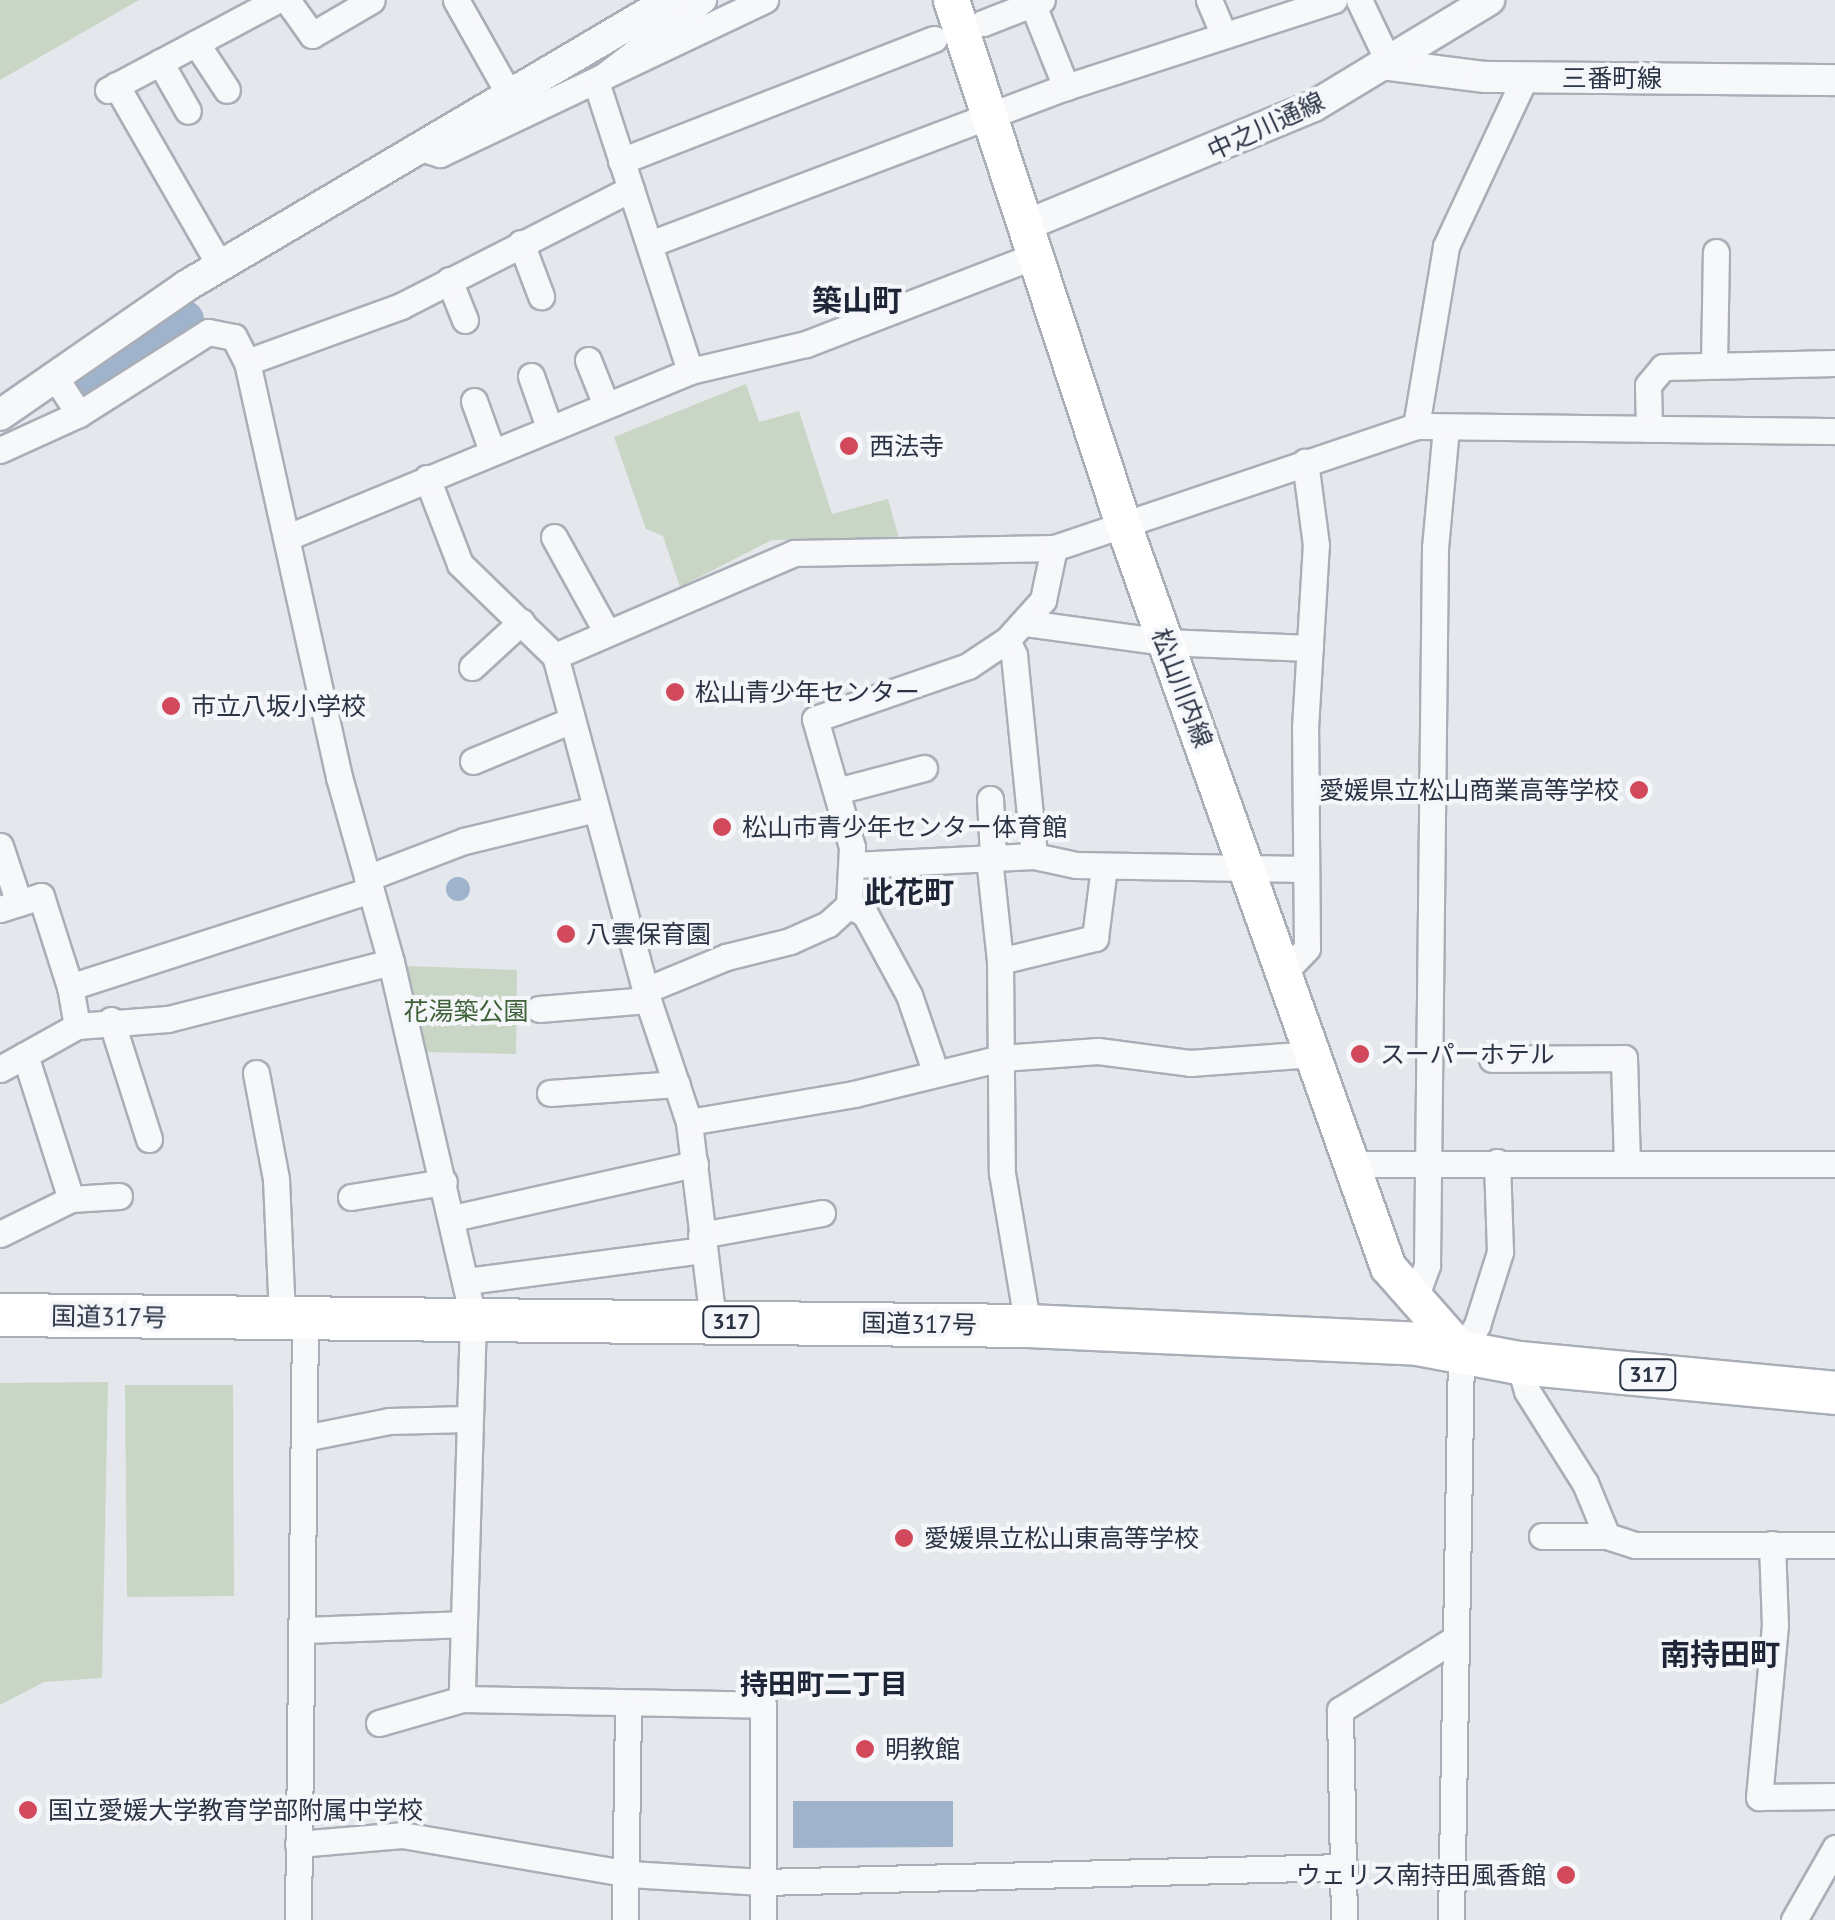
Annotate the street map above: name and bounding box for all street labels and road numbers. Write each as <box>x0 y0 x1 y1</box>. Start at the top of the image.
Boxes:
street label: 三番町線 <box>1562 63 1662 93</box>
street label: 中之川通線 <box>1203 86 1329 166</box>
street label: 松山川内線 <box>1146 624 1218 752</box>
street label: 国道317号 <box>51 1301 167 1333</box>
road number: 317 <box>701 1305 761 1339</box>
street label: 国道317号 <box>861 1308 977 1340</box>
road number: 317 <box>1618 1358 1678 1392</box>

